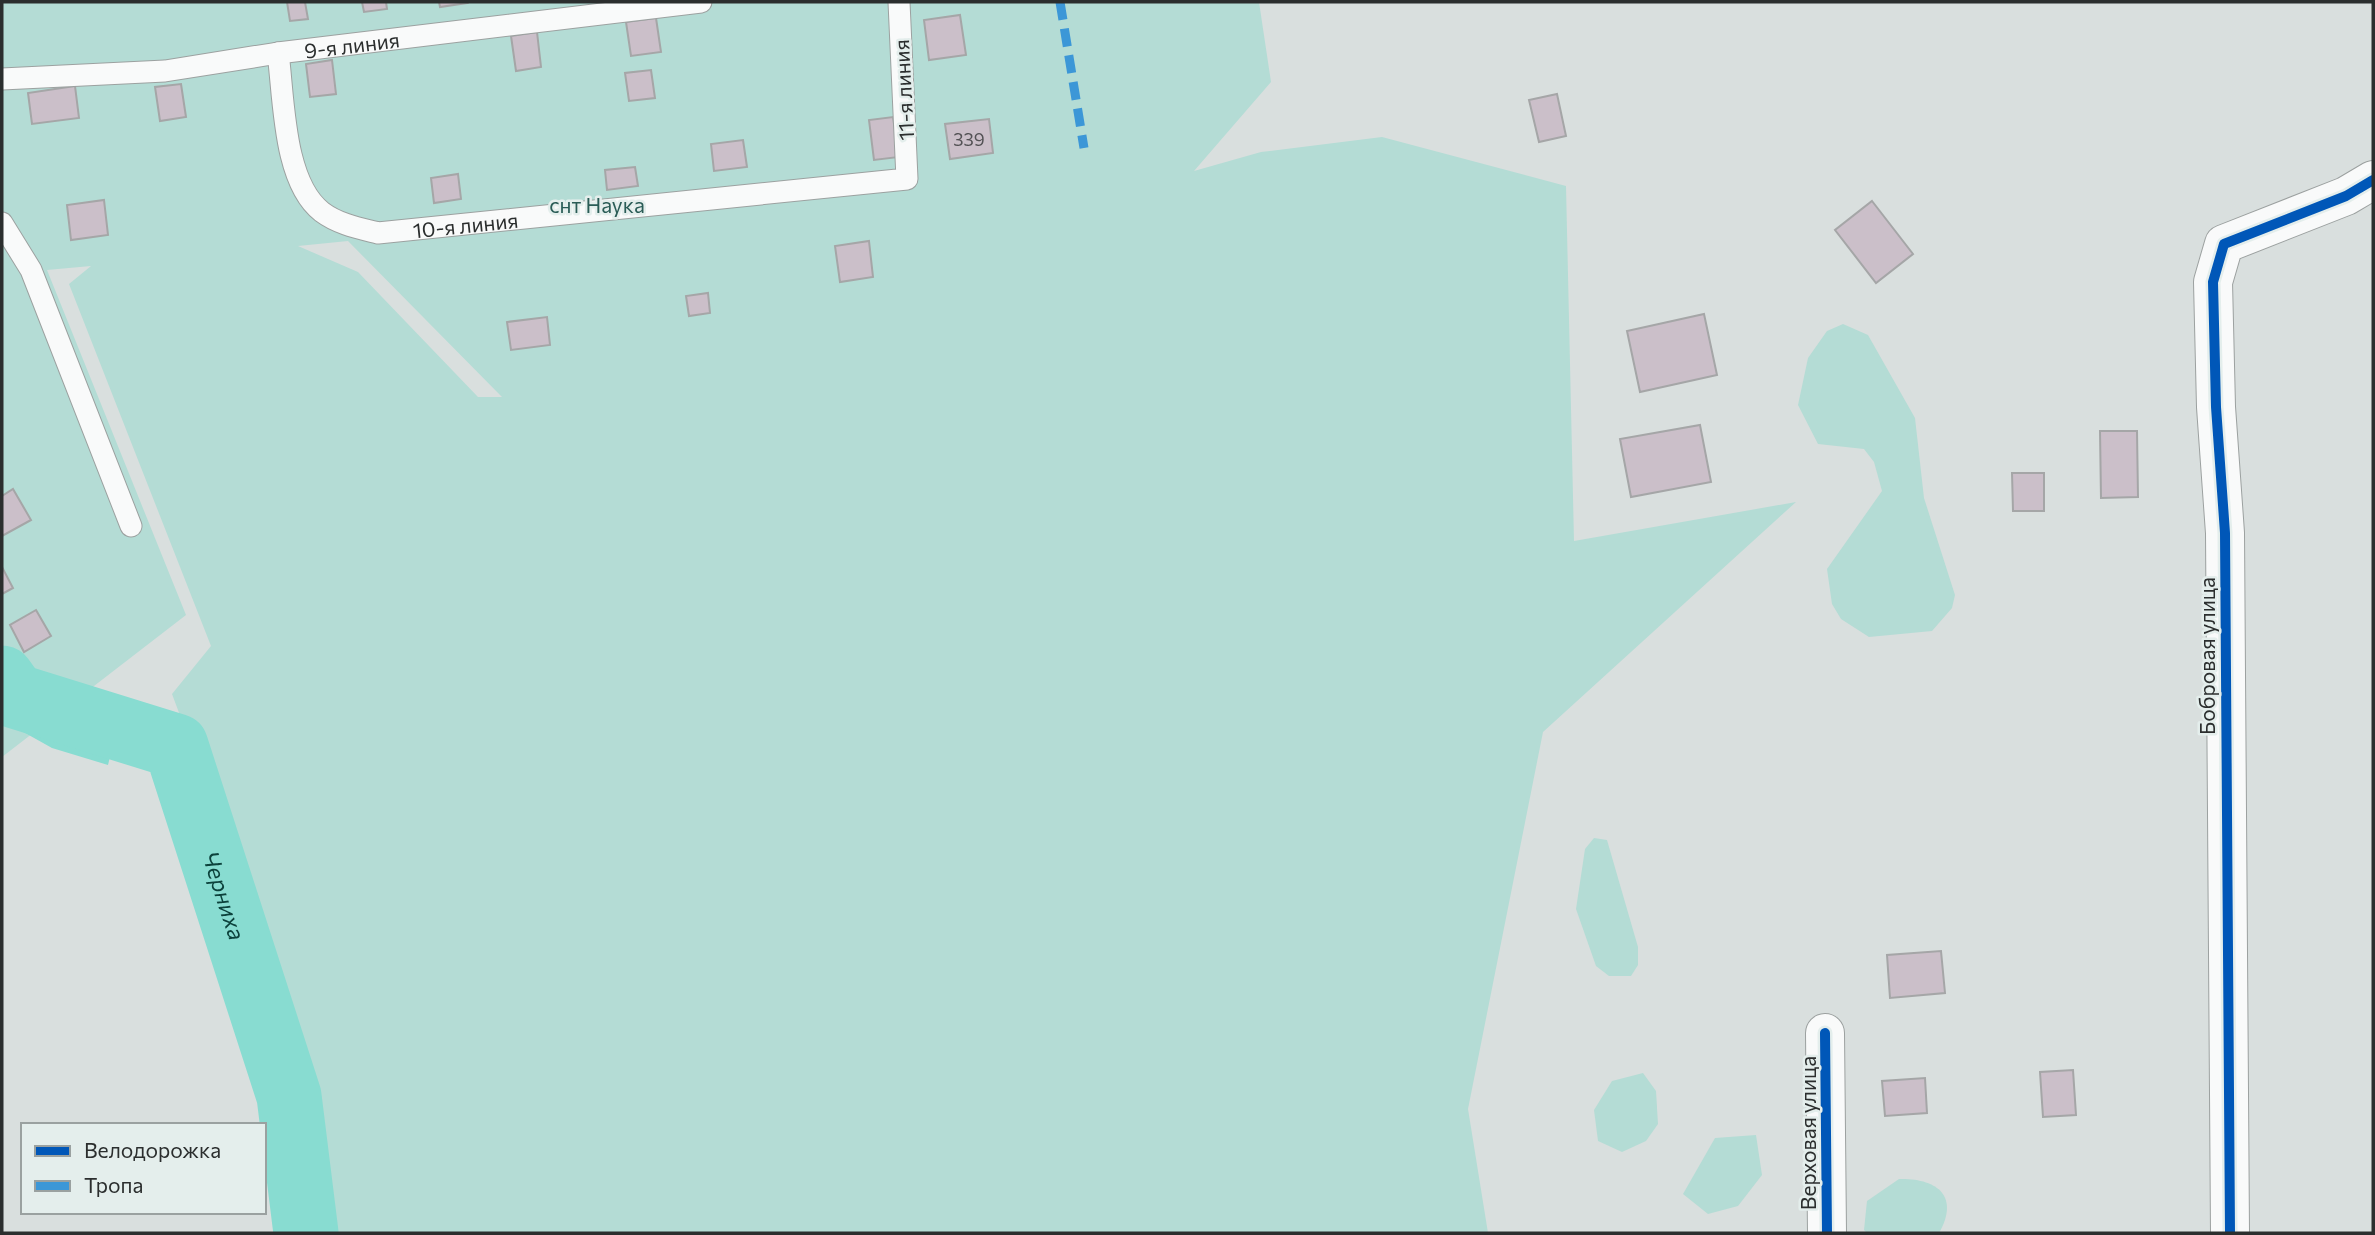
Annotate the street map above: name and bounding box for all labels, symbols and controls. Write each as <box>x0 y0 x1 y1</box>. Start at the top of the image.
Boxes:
street label: 9-я линия <box>303 26 401 62</box>
street label: 11-я линия <box>888 39 918 141</box>
house number: 339 <box>953 128 985 150</box>
park label: снт Наука <box>549 192 645 217</box>
street label: 10-я линия <box>411 206 519 242</box>
street label: Бобровая улица <box>2194 577 2219 735</box>
water label: Черниха <box>197 848 252 943</box>
street label: Верховая улица <box>1795 1056 1820 1210</box>
legend <box>21 1123 266 1214</box>
text: Велодорожка <box>84 1137 221 1162</box>
text: Тропа <box>84 1172 143 1197</box>

